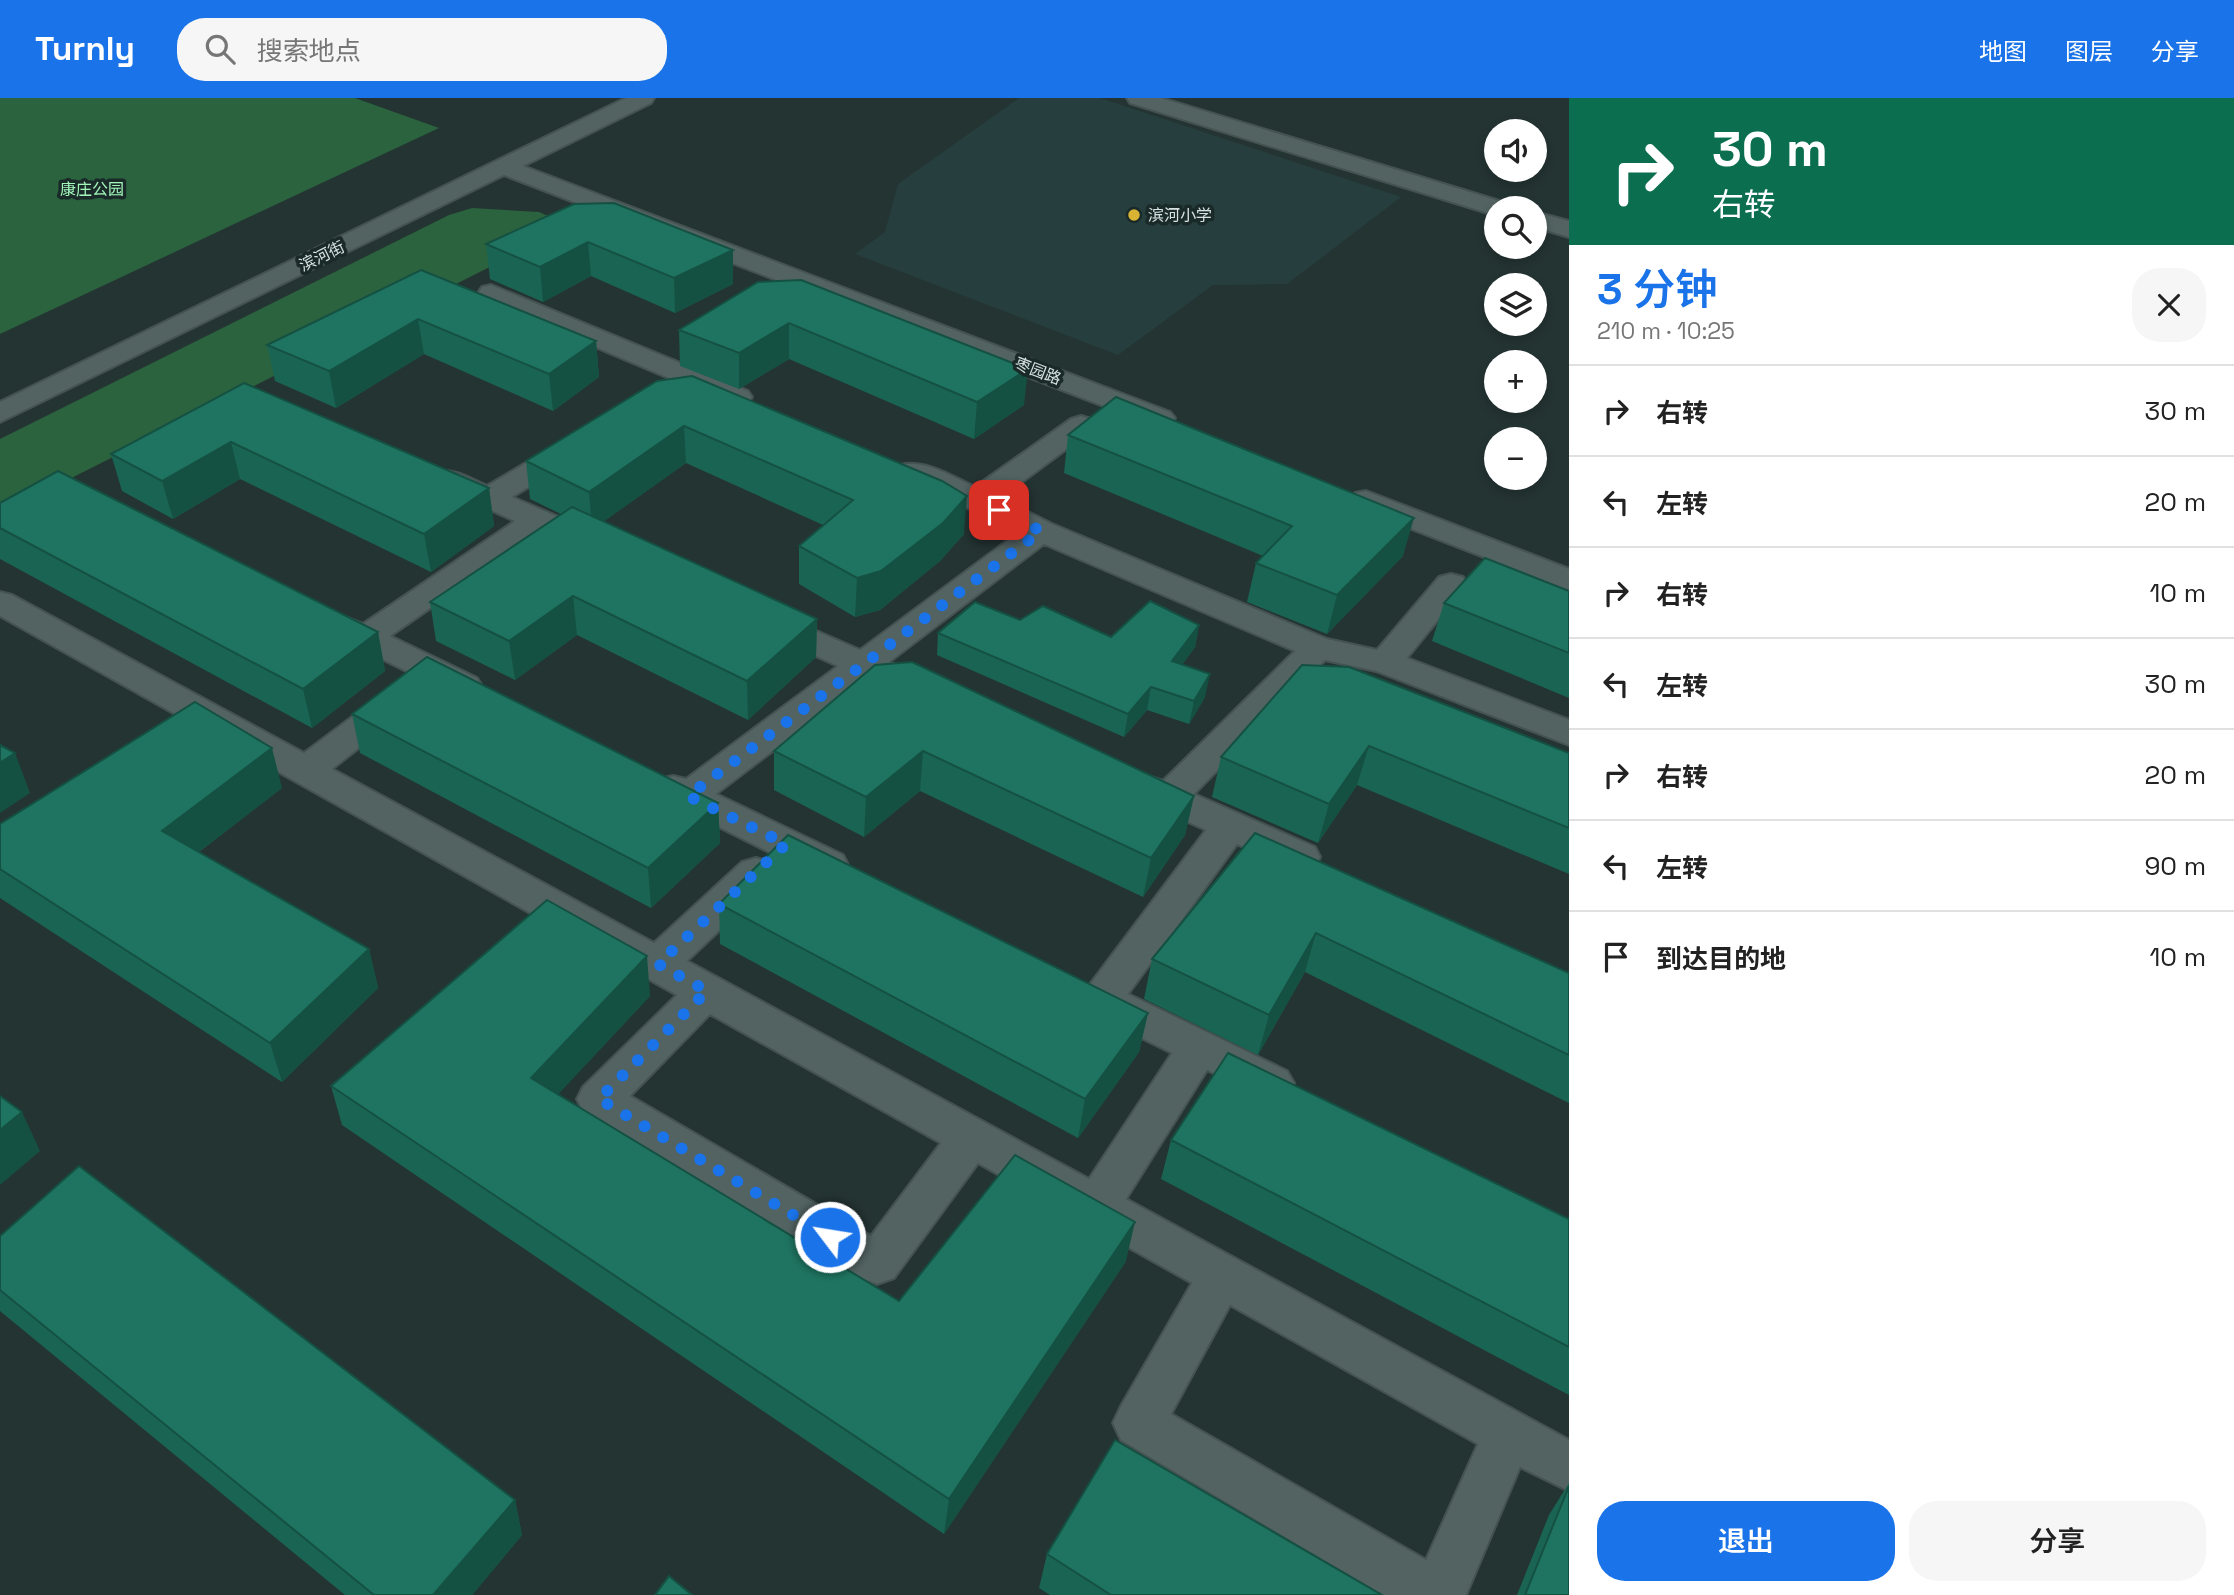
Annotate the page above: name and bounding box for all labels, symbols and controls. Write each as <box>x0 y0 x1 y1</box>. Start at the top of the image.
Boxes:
search box <box>177 18 667 81</box>
text: Turnly <box>35 28 135 70</box>
icon: search <box>201 30 239 68</box>
text: 搜索地点 <box>257 34 361 68</box>
text: 地图 <box>1979 36 2027 67</box>
text: 图层 <box>2065 36 2113 67</box>
text: 分享 <box>2151 36 2199 67</box>
text: 30 m <box>1712 118 1828 180</box>
map controls <box>1484 119 1547 490</box>
button: sound <box>1484 119 1547 182</box>
icon: right <box>1597 126 1688 217</box>
park label: 康庄公园 <box>60 179 124 200</box>
text: 右转 <box>1712 185 1776 225</box>
button: search <box>1484 196 1547 259</box>
place label: 滨河小学 <box>1148 205 1212 226</box>
marker: 滨河小学 <box>1126 207 1142 223</box>
street label: 滨河街 <box>296 236 348 276</box>
text: 3 分钟 <box>1597 263 1717 316</box>
button: close <box>2132 268 2206 342</box>
button: layers <box>1484 273 1547 336</box>
text: 210 m · 10:25 <box>1597 316 1735 346</box>
button: + <box>1484 350 1547 413</box>
street label: 枣园路 <box>1012 353 1064 389</box>
icon: right <box>1597 392 1635 430</box>
text: 30 m <box>2145 394 2206 428</box>
text: 右转 <box>1656 396 1708 430</box>
button: − <box>1484 427 1547 490</box>
pin <box>969 480 1029 540</box>
icon: left <box>1597 483 1635 521</box>
text: 20 m <box>2145 485 2206 519</box>
text: 左转 <box>1656 487 1708 521</box>
icon: arrive <box>980 491 1018 529</box>
icon: right <box>1597 574 1635 612</box>
text: 10 m <box>2149 576 2206 610</box>
text: 右转 <box>1656 578 1708 612</box>
icon: left <box>1597 665 1635 703</box>
text: 30 m <box>2145 667 2206 701</box>
text: 左转 <box>1656 669 1708 703</box>
icon: right <box>1597 756 1635 794</box>
text: 20 m <box>2145 758 2206 792</box>
text: 右转 <box>1656 760 1708 794</box>
icon: left <box>1597 847 1635 885</box>
text: 90 m <box>2144 849 2206 883</box>
text: 左转 <box>1656 851 1708 885</box>
icon: arrive <box>1597 938 1635 976</box>
text: 10 m <box>2149 940 2206 974</box>
text: 到达目的地 <box>1656 942 1786 976</box>
position arrow <box>793 1200 867 1274</box>
button: 退出 <box>1597 1501 1895 1581</box>
button: 分享 <box>1909 1501 2206 1581</box>

